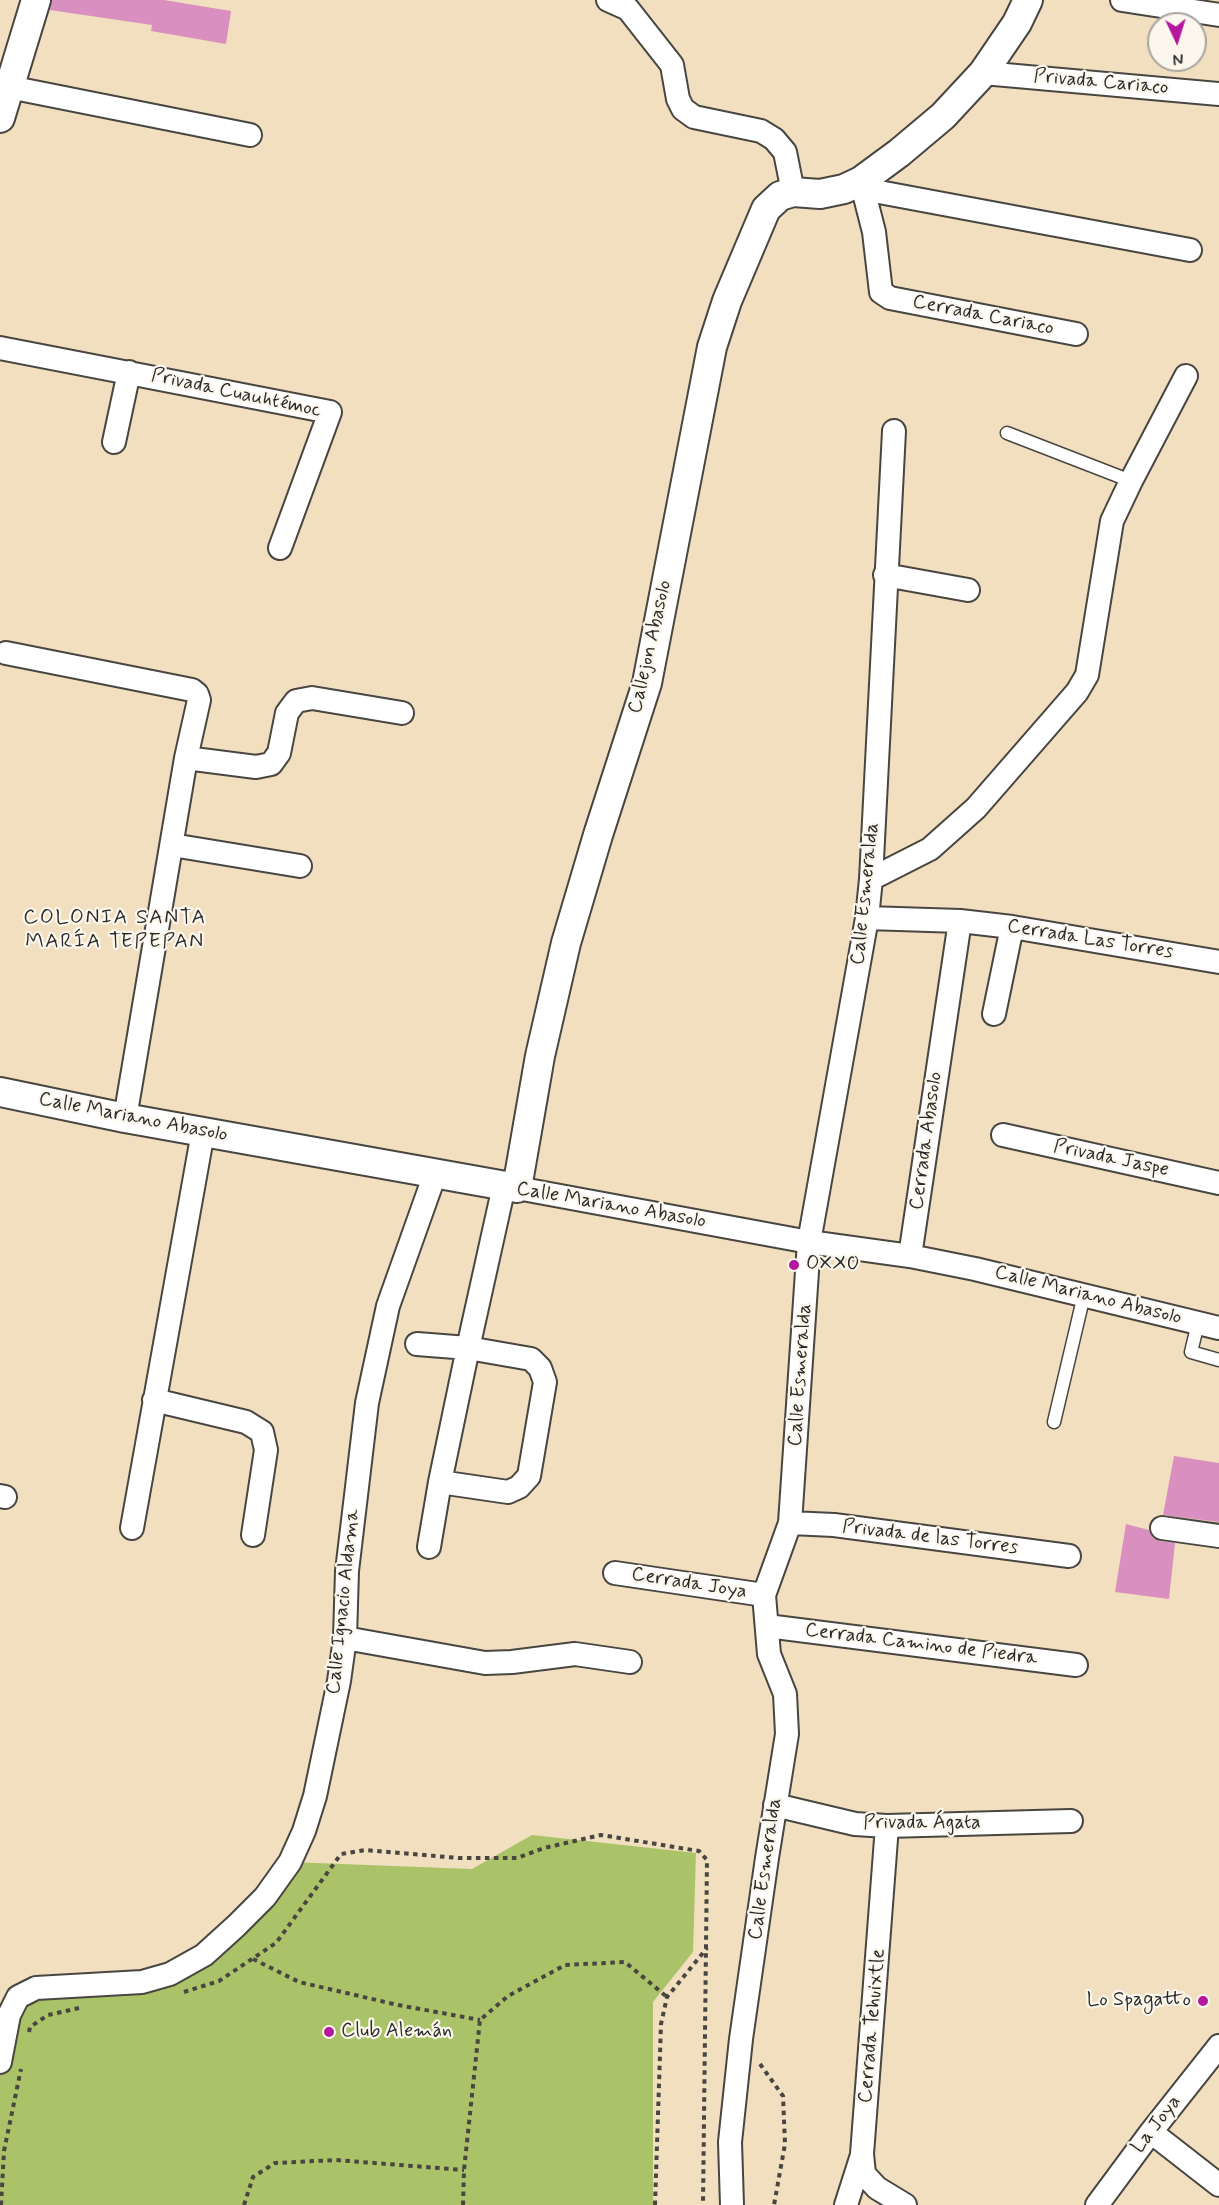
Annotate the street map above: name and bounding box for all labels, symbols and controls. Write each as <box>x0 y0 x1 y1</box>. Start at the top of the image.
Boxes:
north arrow <box>1147 12 1207 72</box>
text: N <box>1172 48 1184 69</box>
street label: Privada Cariaco <box>1033 65 1169 101</box>
street label: Cerrada Cariaco <box>910 291 1056 341</box>
street label: Privada Cuauhtémoc <box>149 364 323 424</box>
street label: Callejon Abasolo <box>624 578 678 716</box>
street label: Calle Esmeralda <box>847 822 885 966</box>
district label: COLONIA SANTA MARÍA TEPEPAN <box>24 906 206 956</box>
street label: Cerrada Las Torres <box>1005 915 1175 965</box>
street label: Cerrada Abasolo <box>905 1070 949 1212</box>
street label: Calle Mariano Abasolo <box>36 1088 230 1148</box>
street label: Privada Jaspe <box>1051 1135 1171 1183</box>
street label: Calle Mariano Abasolo <box>514 1178 708 1234</box>
place label: OXXO <box>806 1253 860 1277</box>
marker: OXXO <box>787 1258 801 1272</box>
street label: Calle Mariano Abasolo <box>992 1261 1184 1331</box>
street label: Calle Esmeralda <box>784 1303 818 1447</box>
street label: Calle Ignacio Aldama <box>322 1508 366 1696</box>
street label: Privada de las Torres <box>841 1515 1019 1561</box>
street label: Cerrada Joya <box>630 1563 748 1605</box>
street label: Cerrada Camino de Piedra <box>803 1619 1039 1671</box>
street label: Calle Esmeralda <box>744 1797 788 1941</box>
street label: Privada Ágata <box>863 1812 981 1836</box>
street label: Cerrada Tehuixtle <box>854 1948 892 2104</box>
place label: Lo Spagatto <box>1087 1989 1191 2013</box>
marker: Lo Spagatto <box>1196 1994 1210 2008</box>
place label: Club Alemán <box>341 2020 452 2044</box>
marker: Club Alemán <box>322 2025 336 2039</box>
street label: La Joya <box>1127 2091 1187 2159</box>

